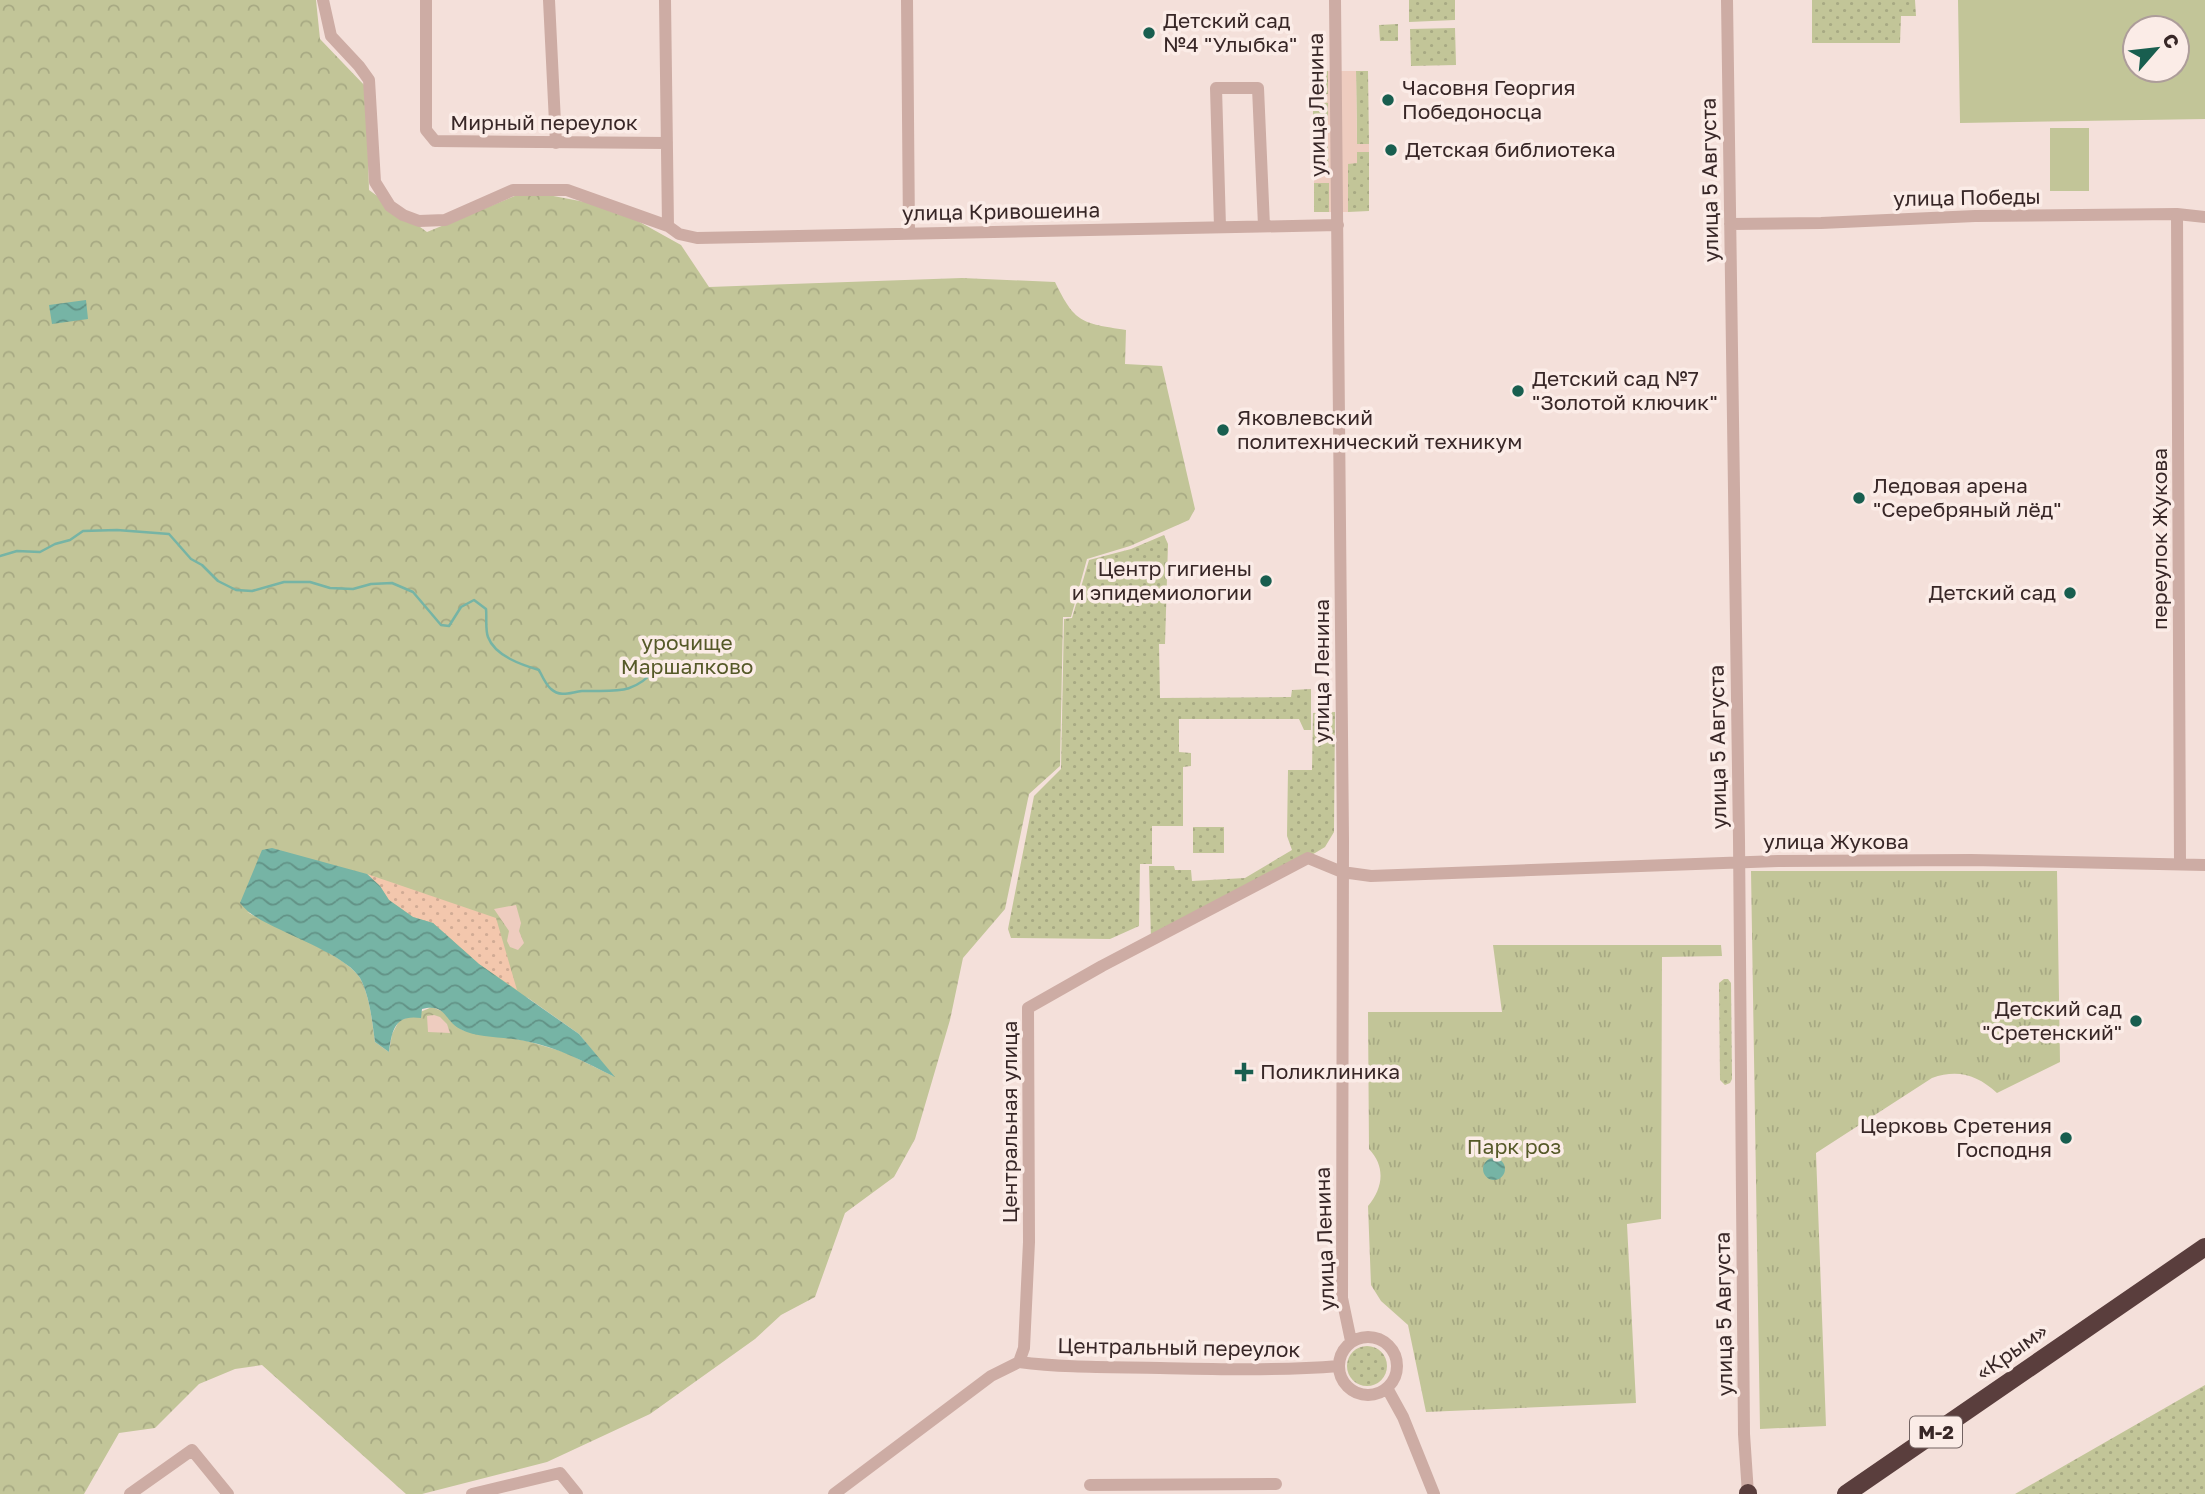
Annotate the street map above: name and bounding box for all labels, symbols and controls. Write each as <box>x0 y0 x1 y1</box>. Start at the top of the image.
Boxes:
place label: Детский сад №4 "Улыбка" <box>1163 7 1297 57</box>
north arrow <box>2121 14 2191 84</box>
marker: Детский сад №4 "Улыбка" <box>1141 25 1157 41</box>
text: С <box>2158 29 2185 52</box>
street label: улица Ленина <box>1302 33 1330 177</box>
place label: Часовня Георгия Победоносца <box>1402 74 1575 124</box>
marker: Часовня Георгия Победоносца <box>1380 92 1396 108</box>
street label: улица 5 Августа <box>1695 97 1723 263</box>
street label: Мирный переулок <box>450 109 638 135</box>
place label: Детская библиотека <box>1405 136 1616 162</box>
marker: Детская библиотека <box>1383 142 1399 158</box>
street label: улица Победы <box>1893 183 2041 211</box>
street label: улица Кривошеина <box>902 196 1100 226</box>
place label: Детский сад №7 "Золотой ключик" <box>1532 365 1718 415</box>
marker: Детский сад №7 "Золотой ключик" <box>1510 383 1526 399</box>
place label: Яковлевский политехнический техникум <box>1237 404 1523 454</box>
marker: Яковлевский политехнический техникум <box>1215 422 1231 438</box>
street label: переулок Жукова <box>2146 448 2172 630</box>
place label: Ледовая арена "Серебряный лёд" <box>1873 472 2061 522</box>
marker: Ледовая арена "Серебряный лёд" <box>1851 490 1867 506</box>
place label: Центр гигиены и эпидемиологии <box>1072 555 1252 605</box>
marker: Центр гигиены и эпидемиологии <box>1258 573 1274 589</box>
place label: Детский сад <box>1928 579 2056 605</box>
marker: Детский сад <box>2062 585 2078 601</box>
street label: улица Ленина <box>1308 599 1334 743</box>
park label: урочище Маршалково <box>621 629 753 679</box>
street label: улица 5 Августа <box>1703 664 1731 830</box>
street label: улица Жукова <box>1763 828 1909 854</box>
place label: Детский сад "Сретенский" <box>1982 995 2122 1045</box>
marker: Детский сад "Сретенский" <box>2128 1013 2144 1029</box>
street label: Центральная улица <box>996 1021 1022 1223</box>
place label: Поликлиника <box>1260 1058 1400 1084</box>
marker: Поликлиника <box>1234 1062 1254 1082</box>
place label: Церковь Сретения Господня <box>1860 1112 2052 1162</box>
marker: Церковь Сретения Господня <box>2058 1130 2074 1146</box>
park label: Парк роз <box>1467 1133 1561 1159</box>
street label: улица Ленина <box>1308 1166 1340 1312</box>
street label: улица 5 Августа <box>1709 1231 1737 1397</box>
street label: «Крым» <box>1971 1317 2052 1385</box>
street label: Центральный переулок <box>1057 1332 1301 1362</box>
road number: М-2 <box>1910 1416 1962 1448</box>

